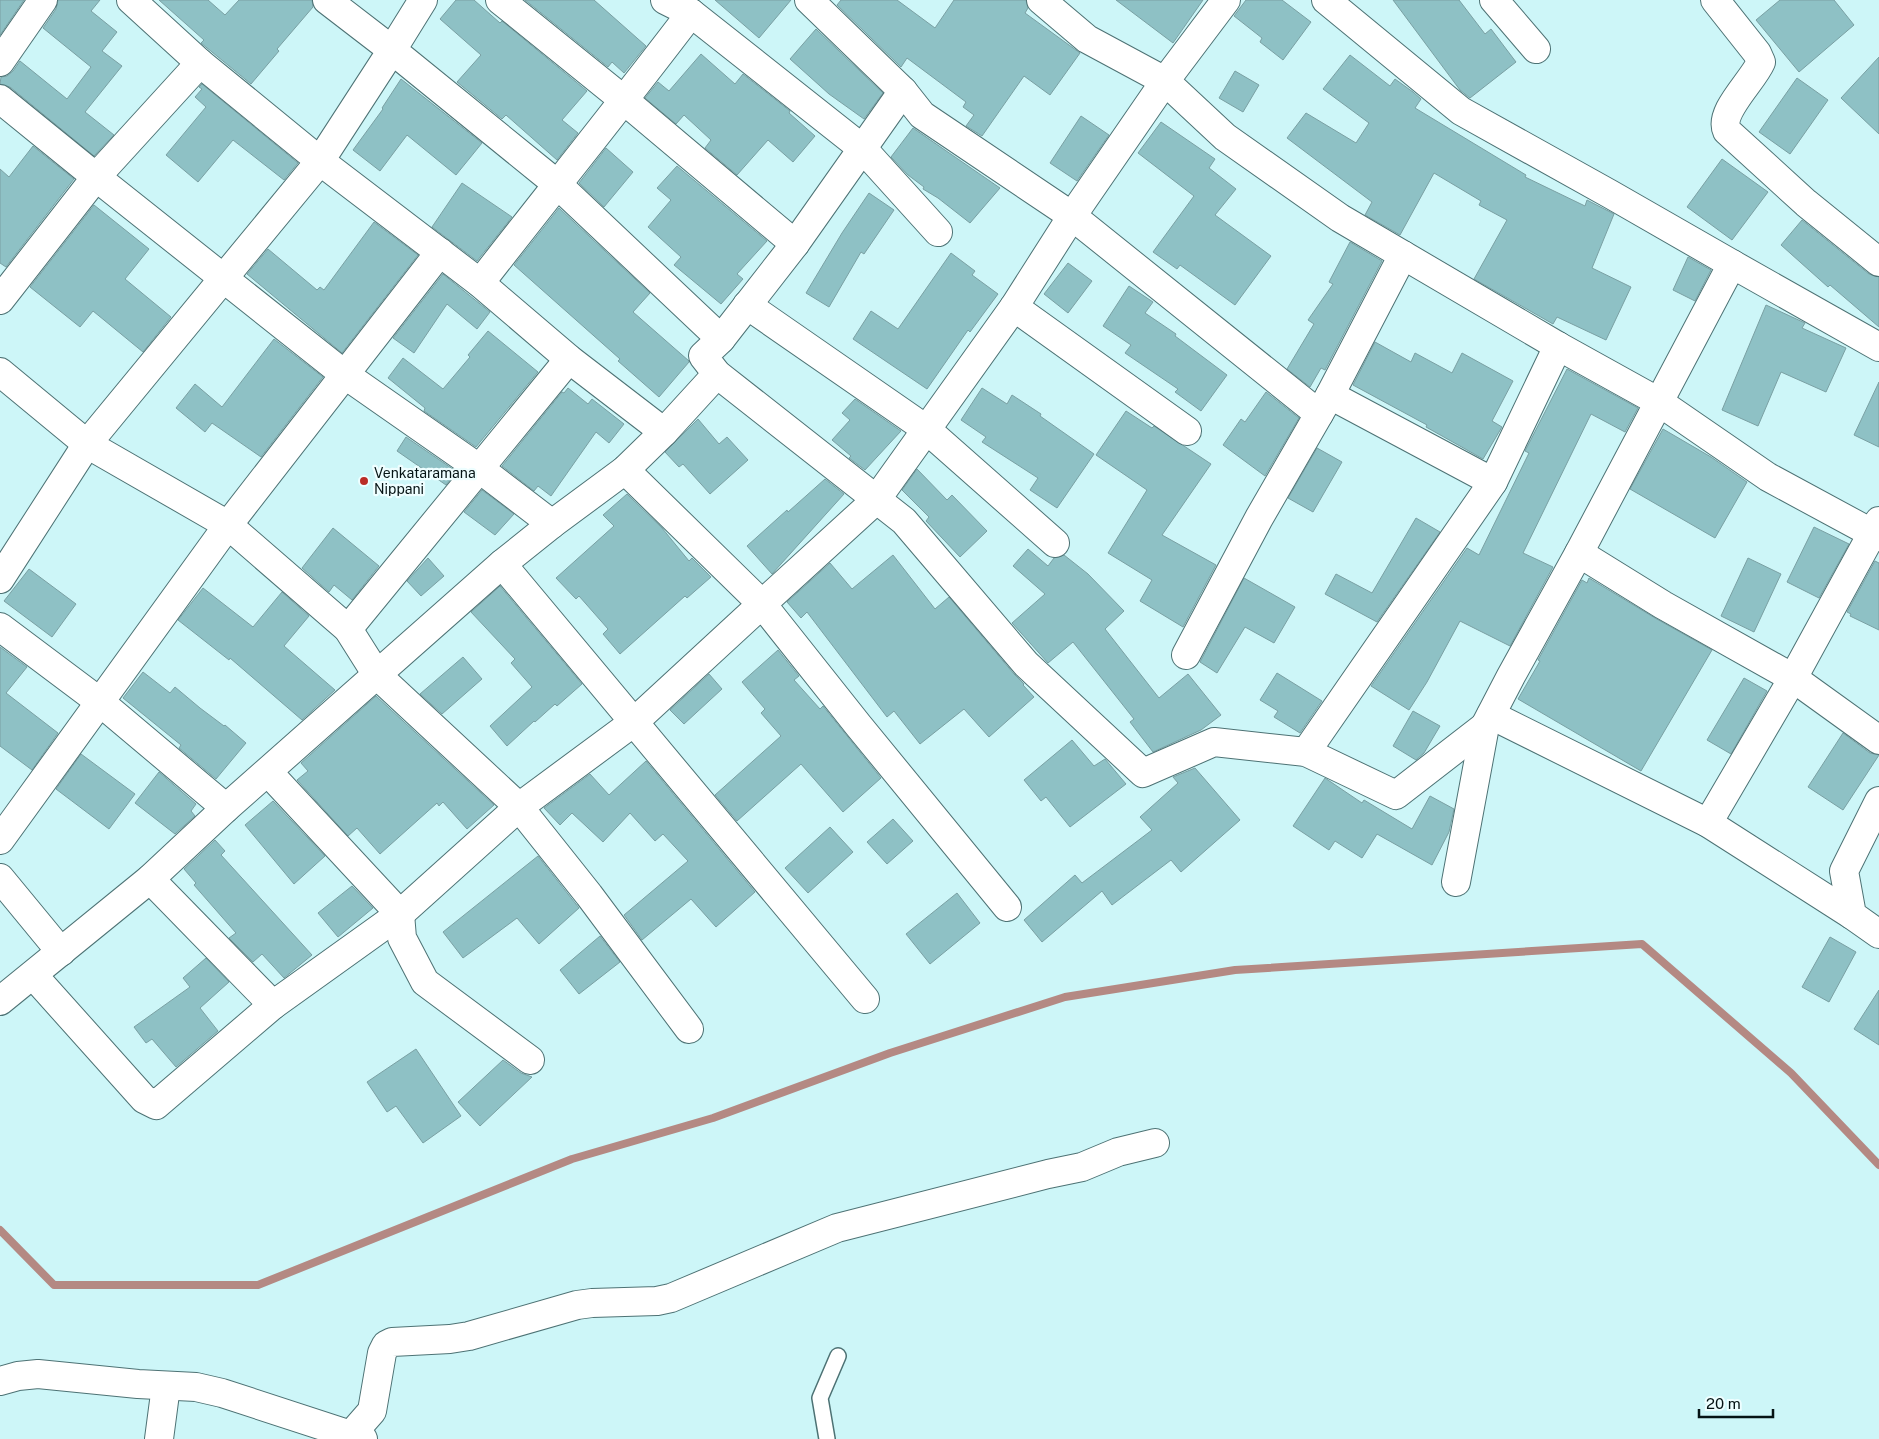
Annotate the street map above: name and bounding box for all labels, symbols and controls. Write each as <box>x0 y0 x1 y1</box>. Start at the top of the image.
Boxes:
place label: Venkataramana Nippani <box>374 465 476 497</box>
marker: Venkataramana Nippani <box>358 475 370 487</box>
scale bar <box>1699 1386 1773 1418</box>
text: 20 m <box>1706 1395 1741 1412</box>

